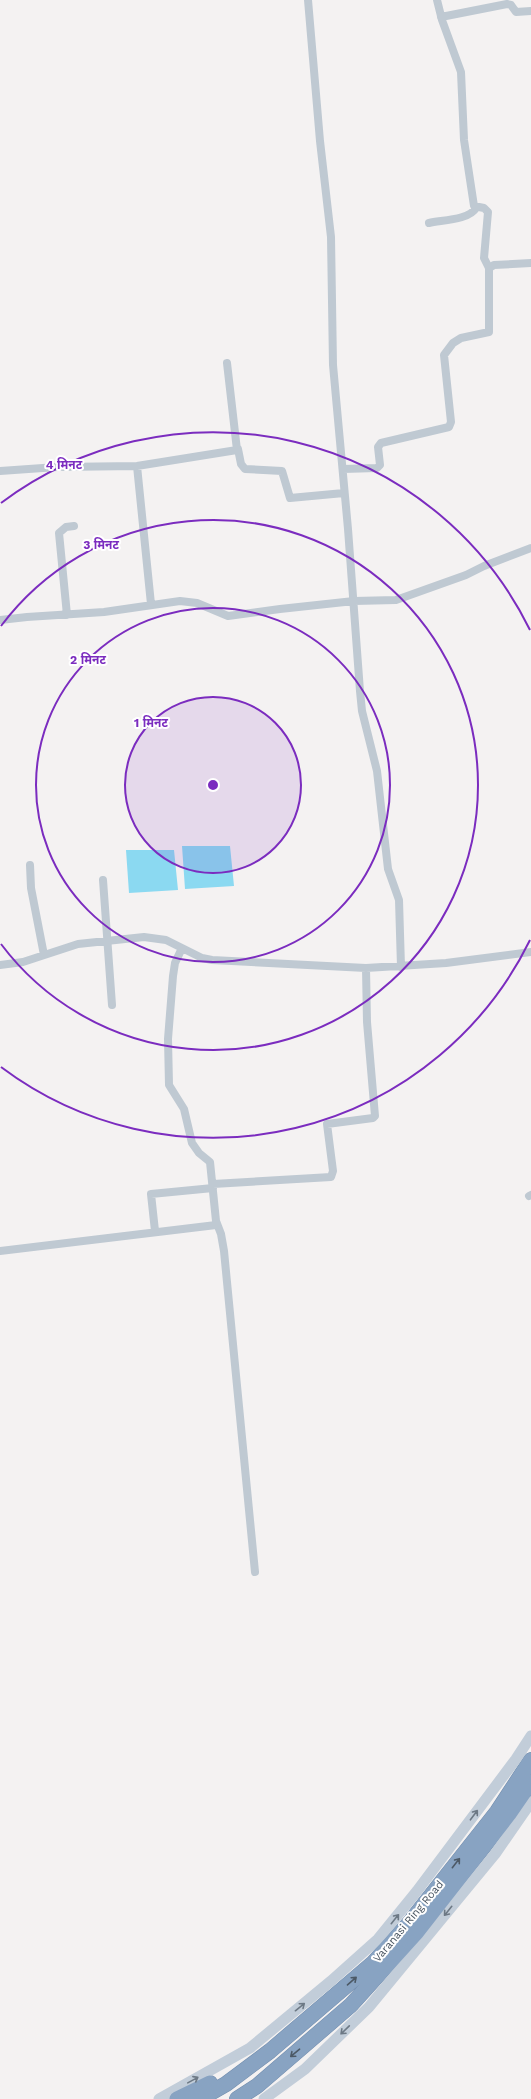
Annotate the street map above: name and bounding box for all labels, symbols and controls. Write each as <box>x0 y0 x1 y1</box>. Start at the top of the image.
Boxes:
text: 4 मिनट <box>46 457 83 472</box>
text: 3 मिनट <box>83 537 119 552</box>
text: 2 मिनट <box>70 652 106 667</box>
text: 1 मिनट <box>134 715 168 730</box>
centre of rings <box>206 778 220 792</box>
one-way arrow <box>469 1810 478 1821</box>
one-way arrow <box>452 1858 461 1869</box>
street label: Varanasi Ring Road <box>371 1878 446 1965</box>
one-way arrow <box>444 1905 453 1916</box>
one-way arrow <box>390 1913 399 1924</box>
one-way arrow <box>346 1977 357 1986</box>
one-way arrow <box>294 2002 305 2011</box>
one-way arrow <box>340 2025 350 2035</box>
one-way arrow <box>290 2048 300 2057</box>
one-way arrow <box>186 2075 198 2083</box>

